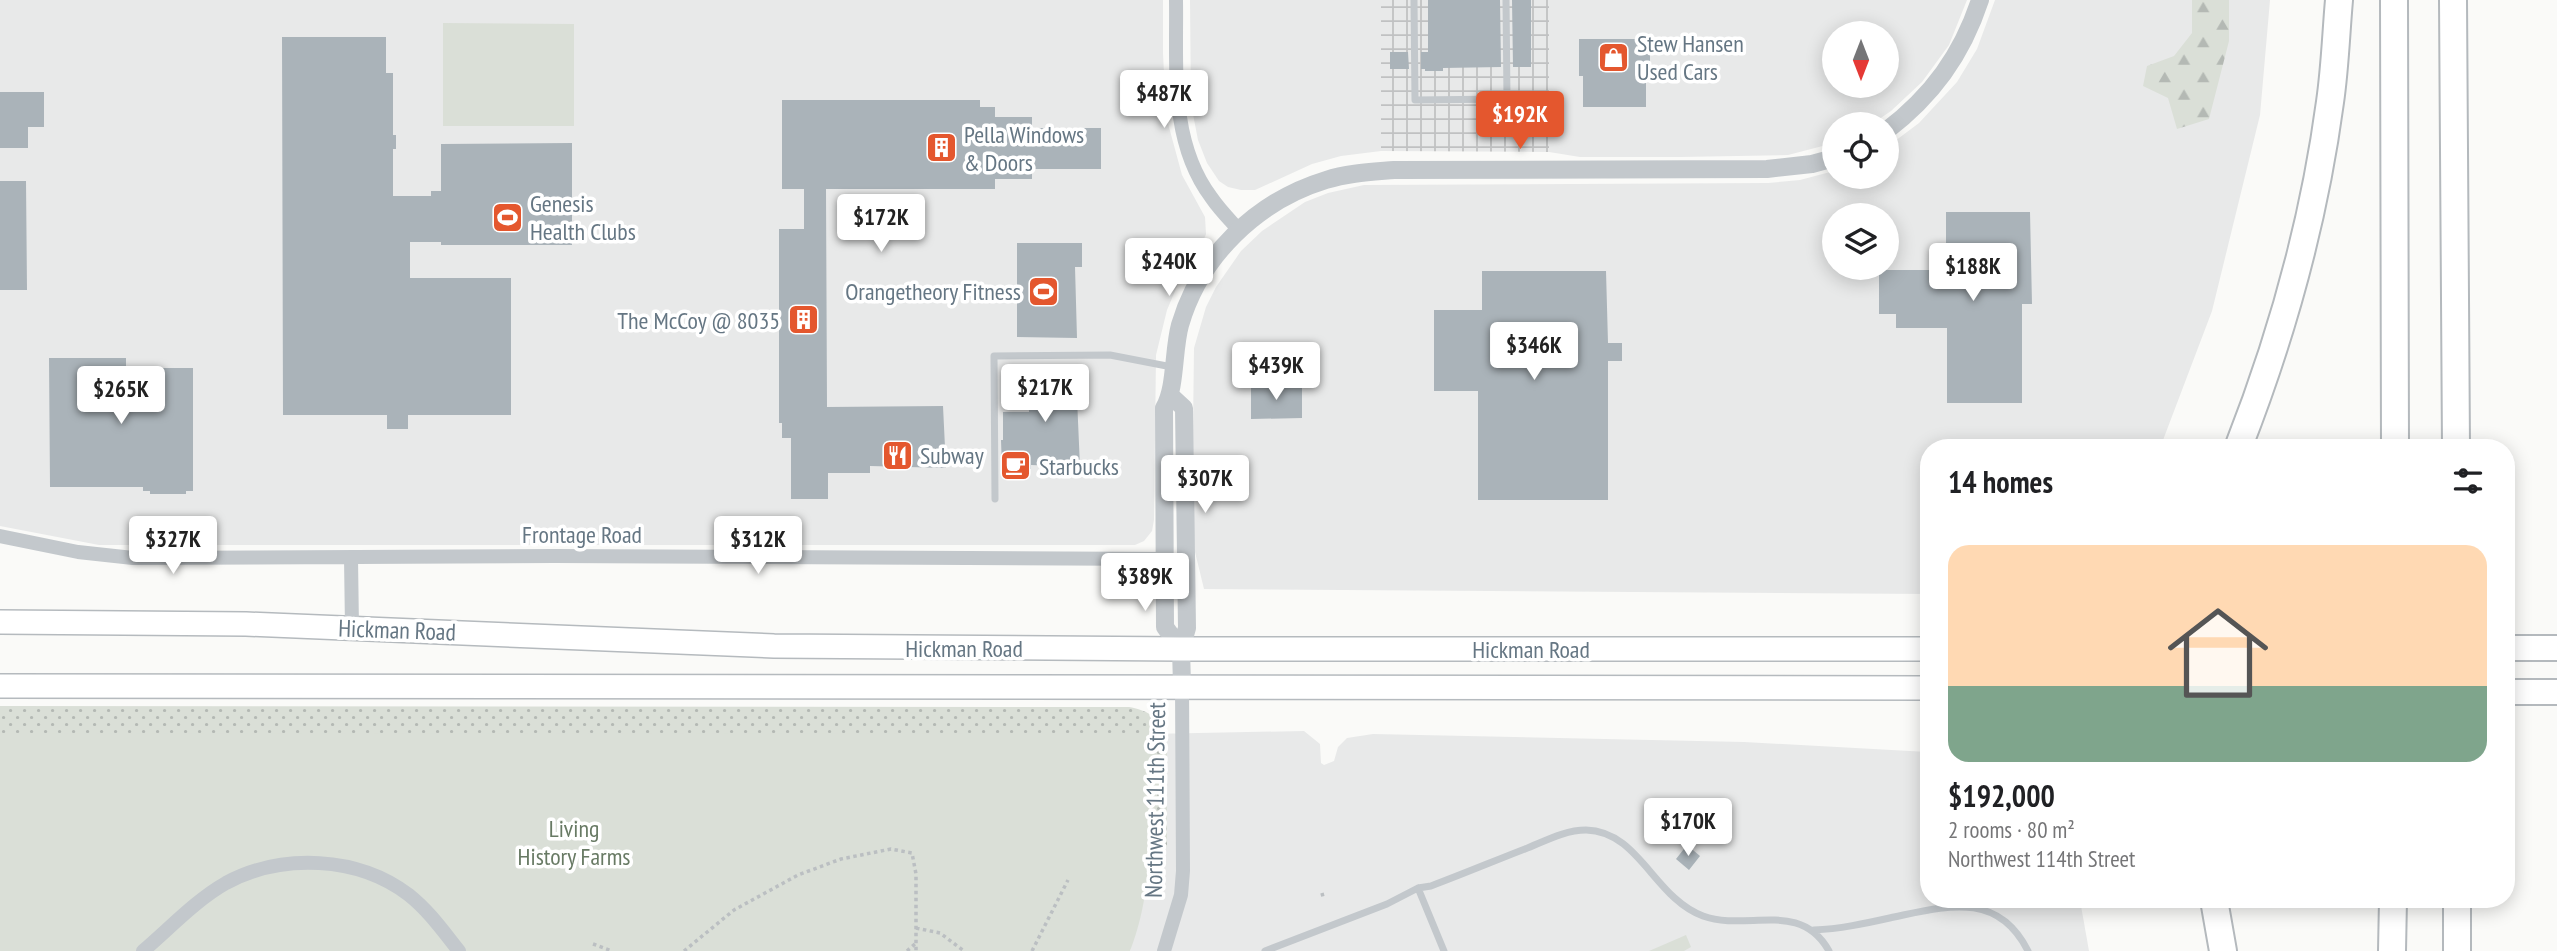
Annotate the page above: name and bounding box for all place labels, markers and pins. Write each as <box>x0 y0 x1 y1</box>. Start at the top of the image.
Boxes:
place label: Stew Hansen Used Cars <box>1637 28 1744 87</box>
shop icon: Stew Hansen Used Cars <box>1597 40 1631 74</box>
pin: $487K <box>1115 71 1213 130</box>
pin: $192K <box>1471 92 1569 151</box>
place label: Pella Windows & Doors <box>964 119 1084 178</box>
building icon: Pella Windows & Doors <box>924 131 958 165</box>
place label: Genesis Health Clubs <box>530 188 636 247</box>
pin: $172K <box>832 194 930 254</box>
sports icon: Genesis Health Clubs <box>490 200 524 234</box>
pin: $240K <box>1120 238 1218 298</box>
pin: $188K <box>1924 244 2022 303</box>
sports icon: Orangetheory Fitness <box>1027 274 1061 308</box>
place label: Orangetheory Fitness <box>845 276 1021 307</box>
building icon: The McCoy @ 8035 <box>786 303 820 337</box>
place label: The McCoy @ 8035 <box>617 305 780 336</box>
pin: $346K <box>1485 322 1583 382</box>
pin: $439K <box>1227 342 1325 402</box>
pin: $217K <box>996 364 1094 424</box>
pin: $265K <box>72 366 170 426</box>
restaurant icon: Subway <box>880 438 914 472</box>
place label: Subway <box>920 440 984 471</box>
cafe icon: Starbucks <box>999 449 1033 483</box>
place label: Starbucks <box>1039 451 1119 482</box>
pin: $307K <box>1156 456 1254 515</box>
pin: $327K <box>124 516 222 576</box>
pin: $312K <box>709 516 807 576</box>
pin: $389K <box>1096 554 1194 613</box>
pin: $170K <box>1639 798 1737 858</box>

